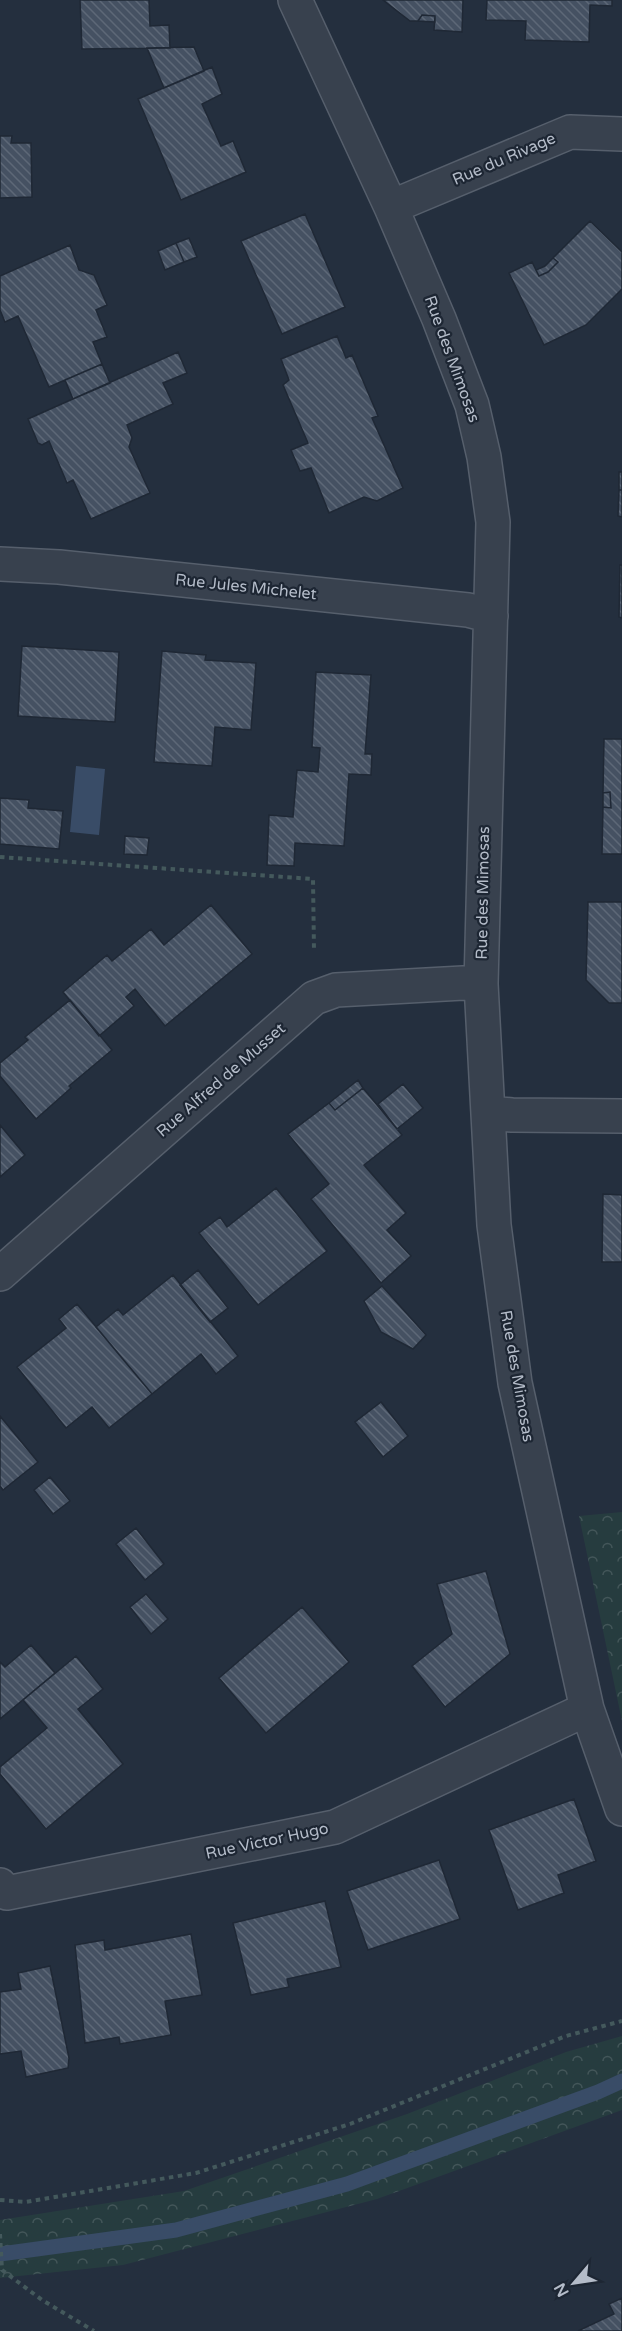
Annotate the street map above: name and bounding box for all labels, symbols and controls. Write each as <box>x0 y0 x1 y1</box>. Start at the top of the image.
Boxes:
street label: Rue du Rivage <box>449 128 559 190</box>
street label: Rue des Mimosas <box>420 293 484 425</box>
street label: Rue Jules Michelet <box>174 570 318 604</box>
street label: Rue des Mimosas <box>472 826 494 960</box>
street label: Rue Alfred de Musset <box>152 1019 290 1141</box>
street label: Rue des Mimosas <box>496 1309 538 1443</box>
street label: Rue Victor Hugo <box>204 1818 330 1864</box>
north arrow <box>544 2253 604 2313</box>
text: N <box>550 2279 574 2300</box>

